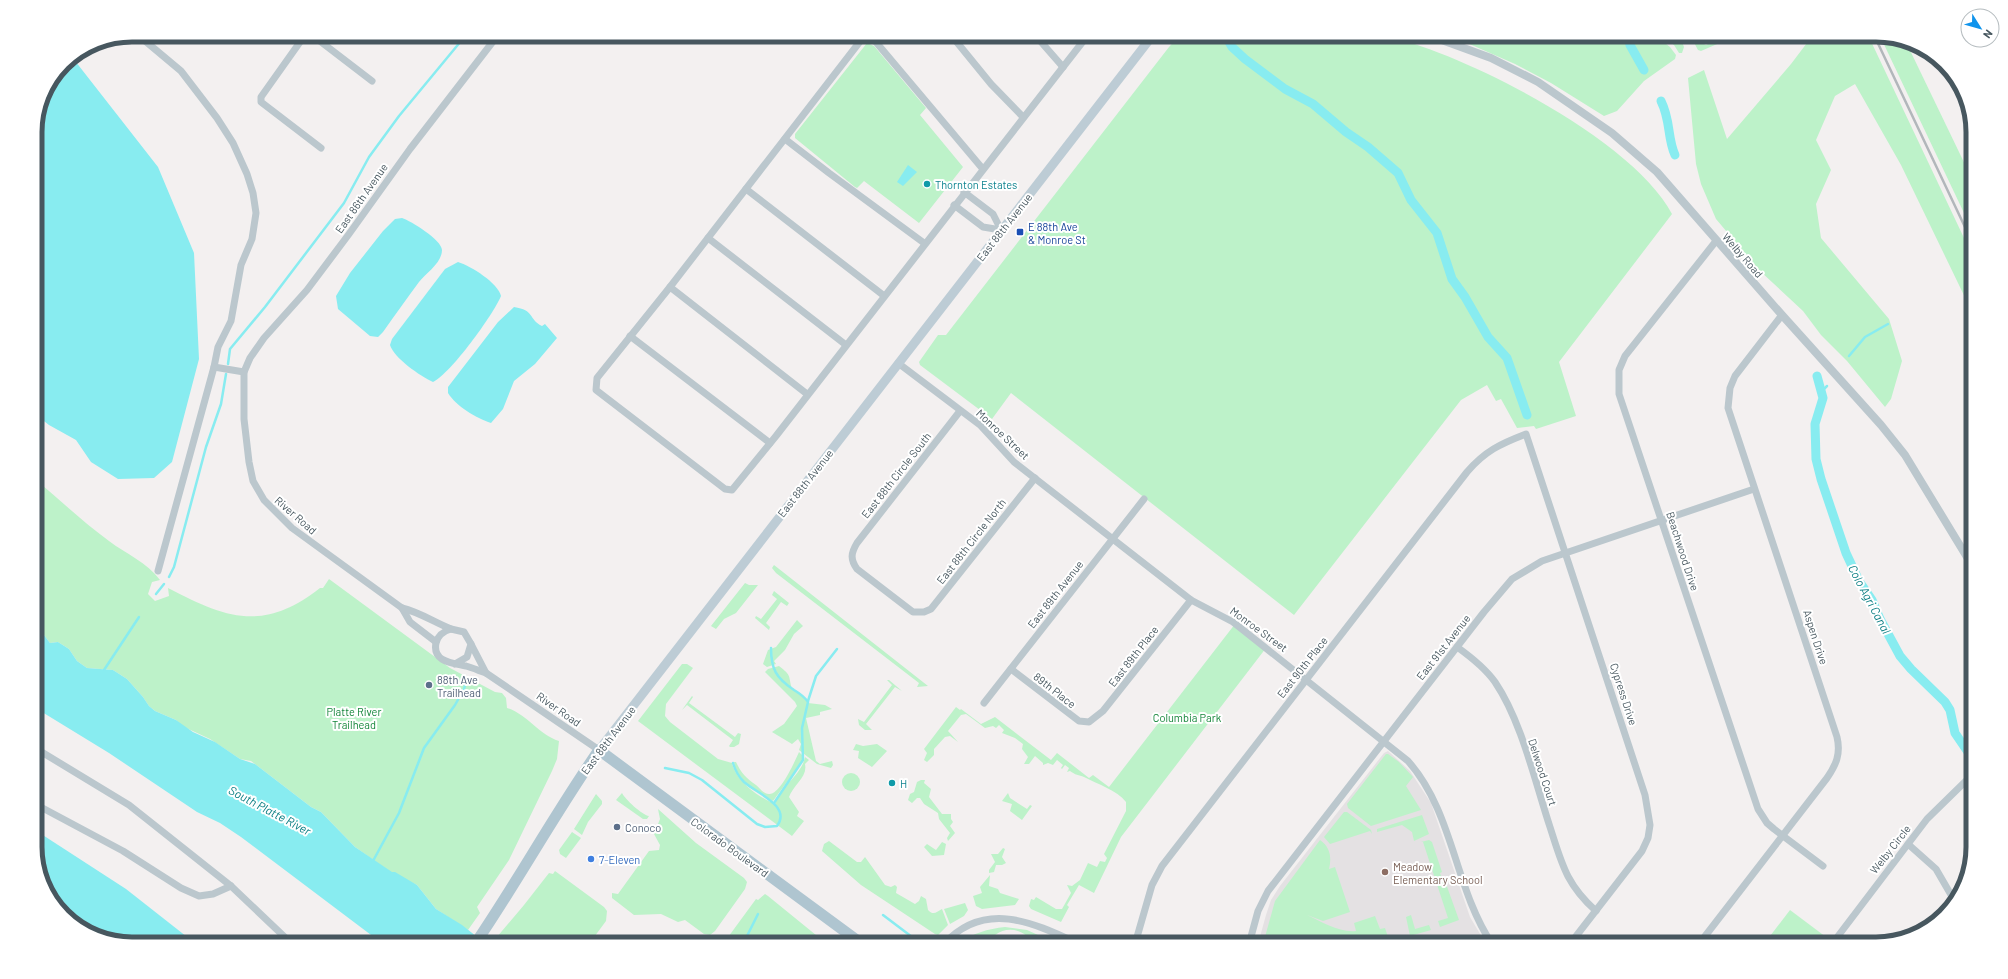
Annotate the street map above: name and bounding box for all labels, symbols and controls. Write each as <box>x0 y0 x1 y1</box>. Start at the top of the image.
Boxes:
north arrow <box>1960 8 2000 48</box>
text: N <box>1981 27 1996 41</box>
street label: East 86th Avenue <box>332 160 390 235</box>
place label: Thornton Estates <box>935 178 1017 191</box>
marker: Thornton Estates <box>922 179 932 189</box>
street label: East 88th Avenue <box>974 190 1035 263</box>
place label: E 88th Ave & Monroe St <box>1028 220 1086 246</box>
marker: E 88th Ave & Monroe St <box>1015 227 1025 237</box>
street label: Welby Road <box>1720 230 1766 280</box>
street label: Monroe Street <box>974 406 1032 462</box>
street label: East 88th Circle South <box>858 429 934 521</box>
street label: East 88th Avenue <box>775 446 836 519</box>
street label: River Road <box>273 493 319 537</box>
street label: East 88th Circle North <box>934 496 1008 586</box>
street label: Beachwood Drive <box>1664 510 1702 592</box>
street label: East 89th Avenue <box>1025 557 1086 630</box>
water label: Colo Agri Canal <box>1846 562 1894 636</box>
street label: Monroe Street <box>1228 604 1290 654</box>
street label: Aspen Drive <box>1801 608 1831 666</box>
street label: East 91st Avenue <box>1413 612 1473 682</box>
street label: East 89th Place <box>1105 623 1161 689</box>
street label: East 90th Place <box>1274 634 1330 700</box>
street label: Cypress Drive <box>1608 661 1640 727</box>
street label: 89th Place <box>1031 670 1079 711</box>
place label: 88th Ave Trailhead <box>437 673 481 699</box>
marker: 88th Ave Trailhead <box>424 680 434 690</box>
street label: River Road <box>534 689 584 729</box>
street label: East 88th Avenue <box>578 703 638 777</box>
park label: Platte River Trailhead <box>327 705 381 731</box>
park label: Columbia Park <box>1153 711 1222 724</box>
street label: Delwood Court <box>1526 737 1560 807</box>
place label: H <box>900 777 907 790</box>
marker: H <box>887 778 897 788</box>
water label: South Platte River <box>227 782 314 838</box>
street label: Colorado Boulevard <box>689 814 771 880</box>
place label: Conoco <box>625 821 661 834</box>
marker: Conoco <box>612 822 622 832</box>
street label: Welby Circle <box>1867 822 1913 876</box>
place label: 7-Eleven <box>599 853 640 866</box>
marker: 7-Eleven <box>586 854 596 864</box>
place label: Meadow Elementary School <box>1393 860 1483 886</box>
marker: Meadow Elementary School <box>1380 867 1390 877</box>

